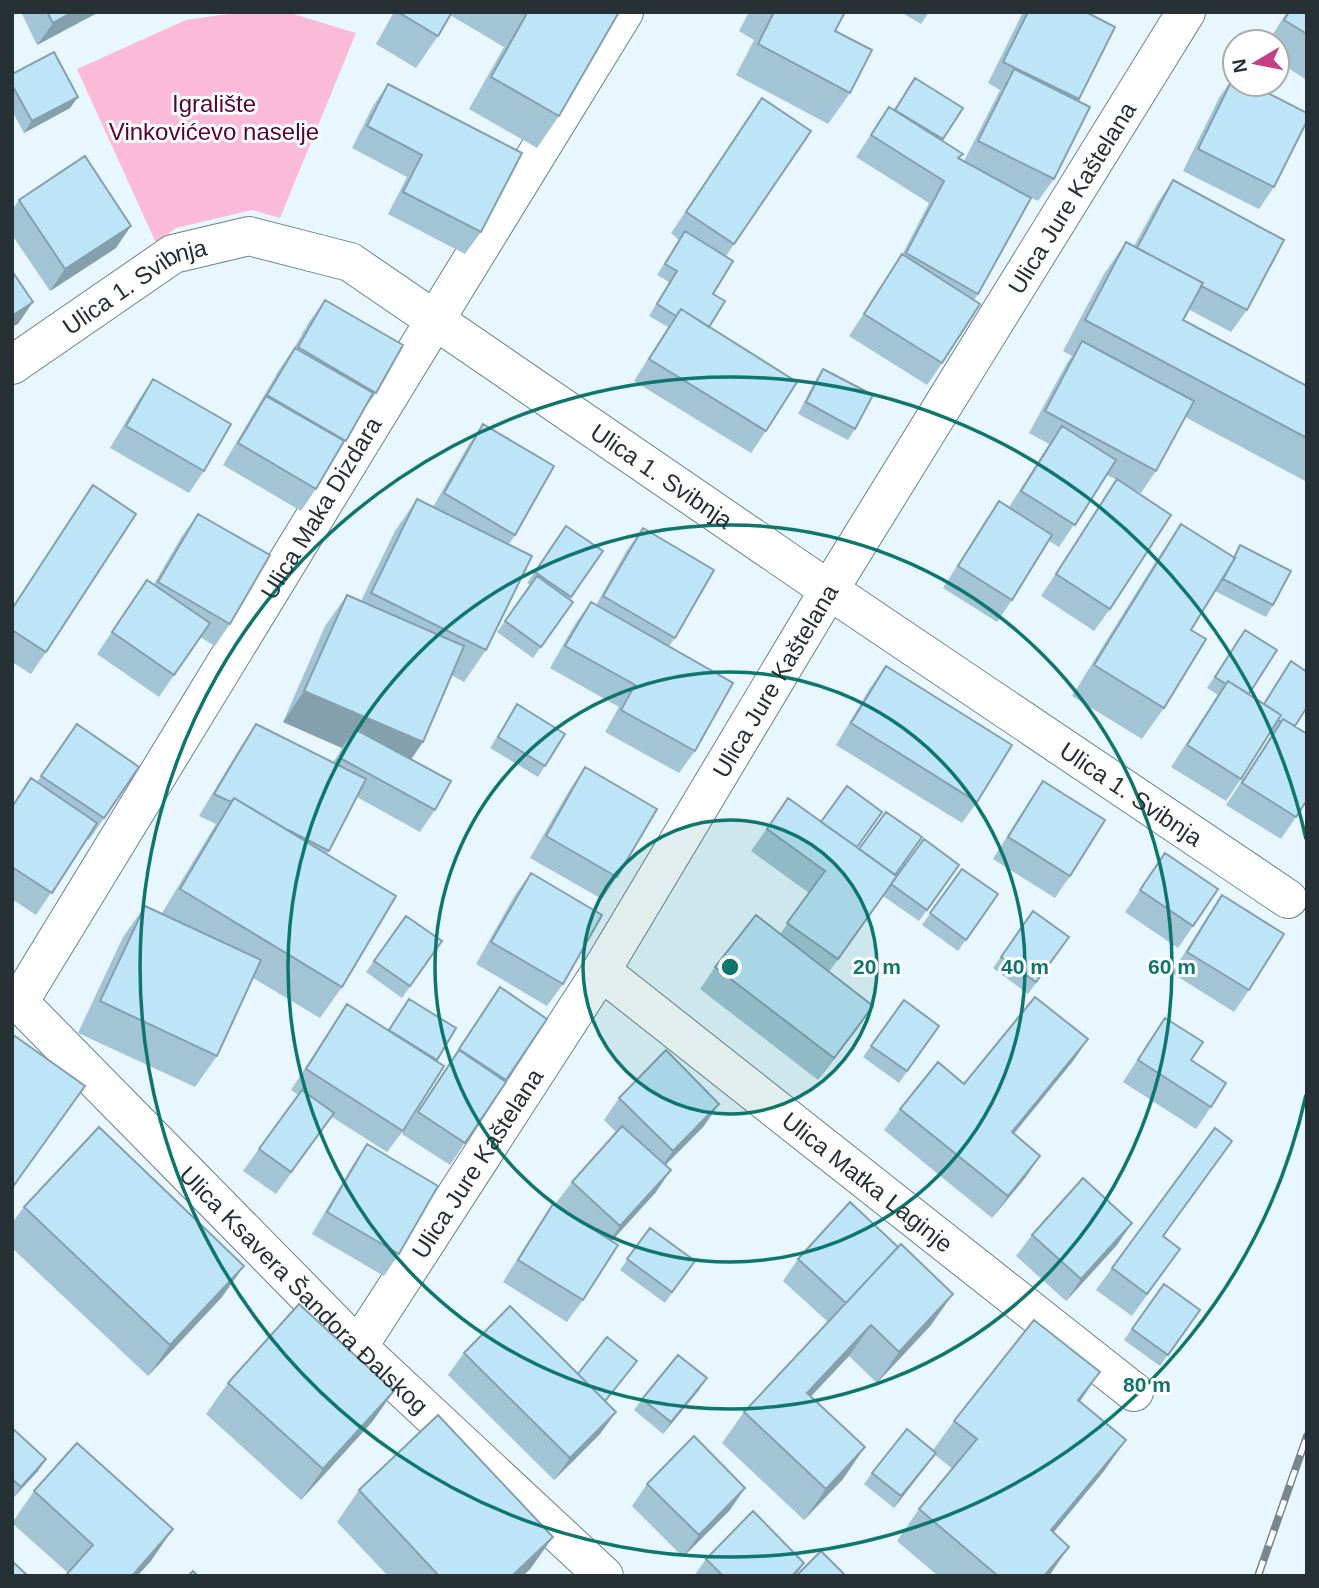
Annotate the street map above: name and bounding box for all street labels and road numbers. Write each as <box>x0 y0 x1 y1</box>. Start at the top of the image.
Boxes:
street label: Ulica Jure Kaštelana <box>1002 96 1141 298</box>
street label: Ulica 1. Svibnja <box>57 233 210 340</box>
street label: Ulica Maka Dizdara <box>255 411 387 604</box>
street label: Ulica 1. Svibnja <box>586 418 738 534</box>
street label: Ulica Jure Kaštelana <box>707 579 843 782</box>
street label: Ulica 1. Svibnja <box>1055 736 1208 851</box>
street label: Ulica Jure Kaštelana <box>406 1063 548 1263</box>
street label: Ulica Matka Laginje <box>777 1106 958 1257</box>
street label: Ulica Ksavera Šandora Đalskog <box>174 1161 434 1419</box>

